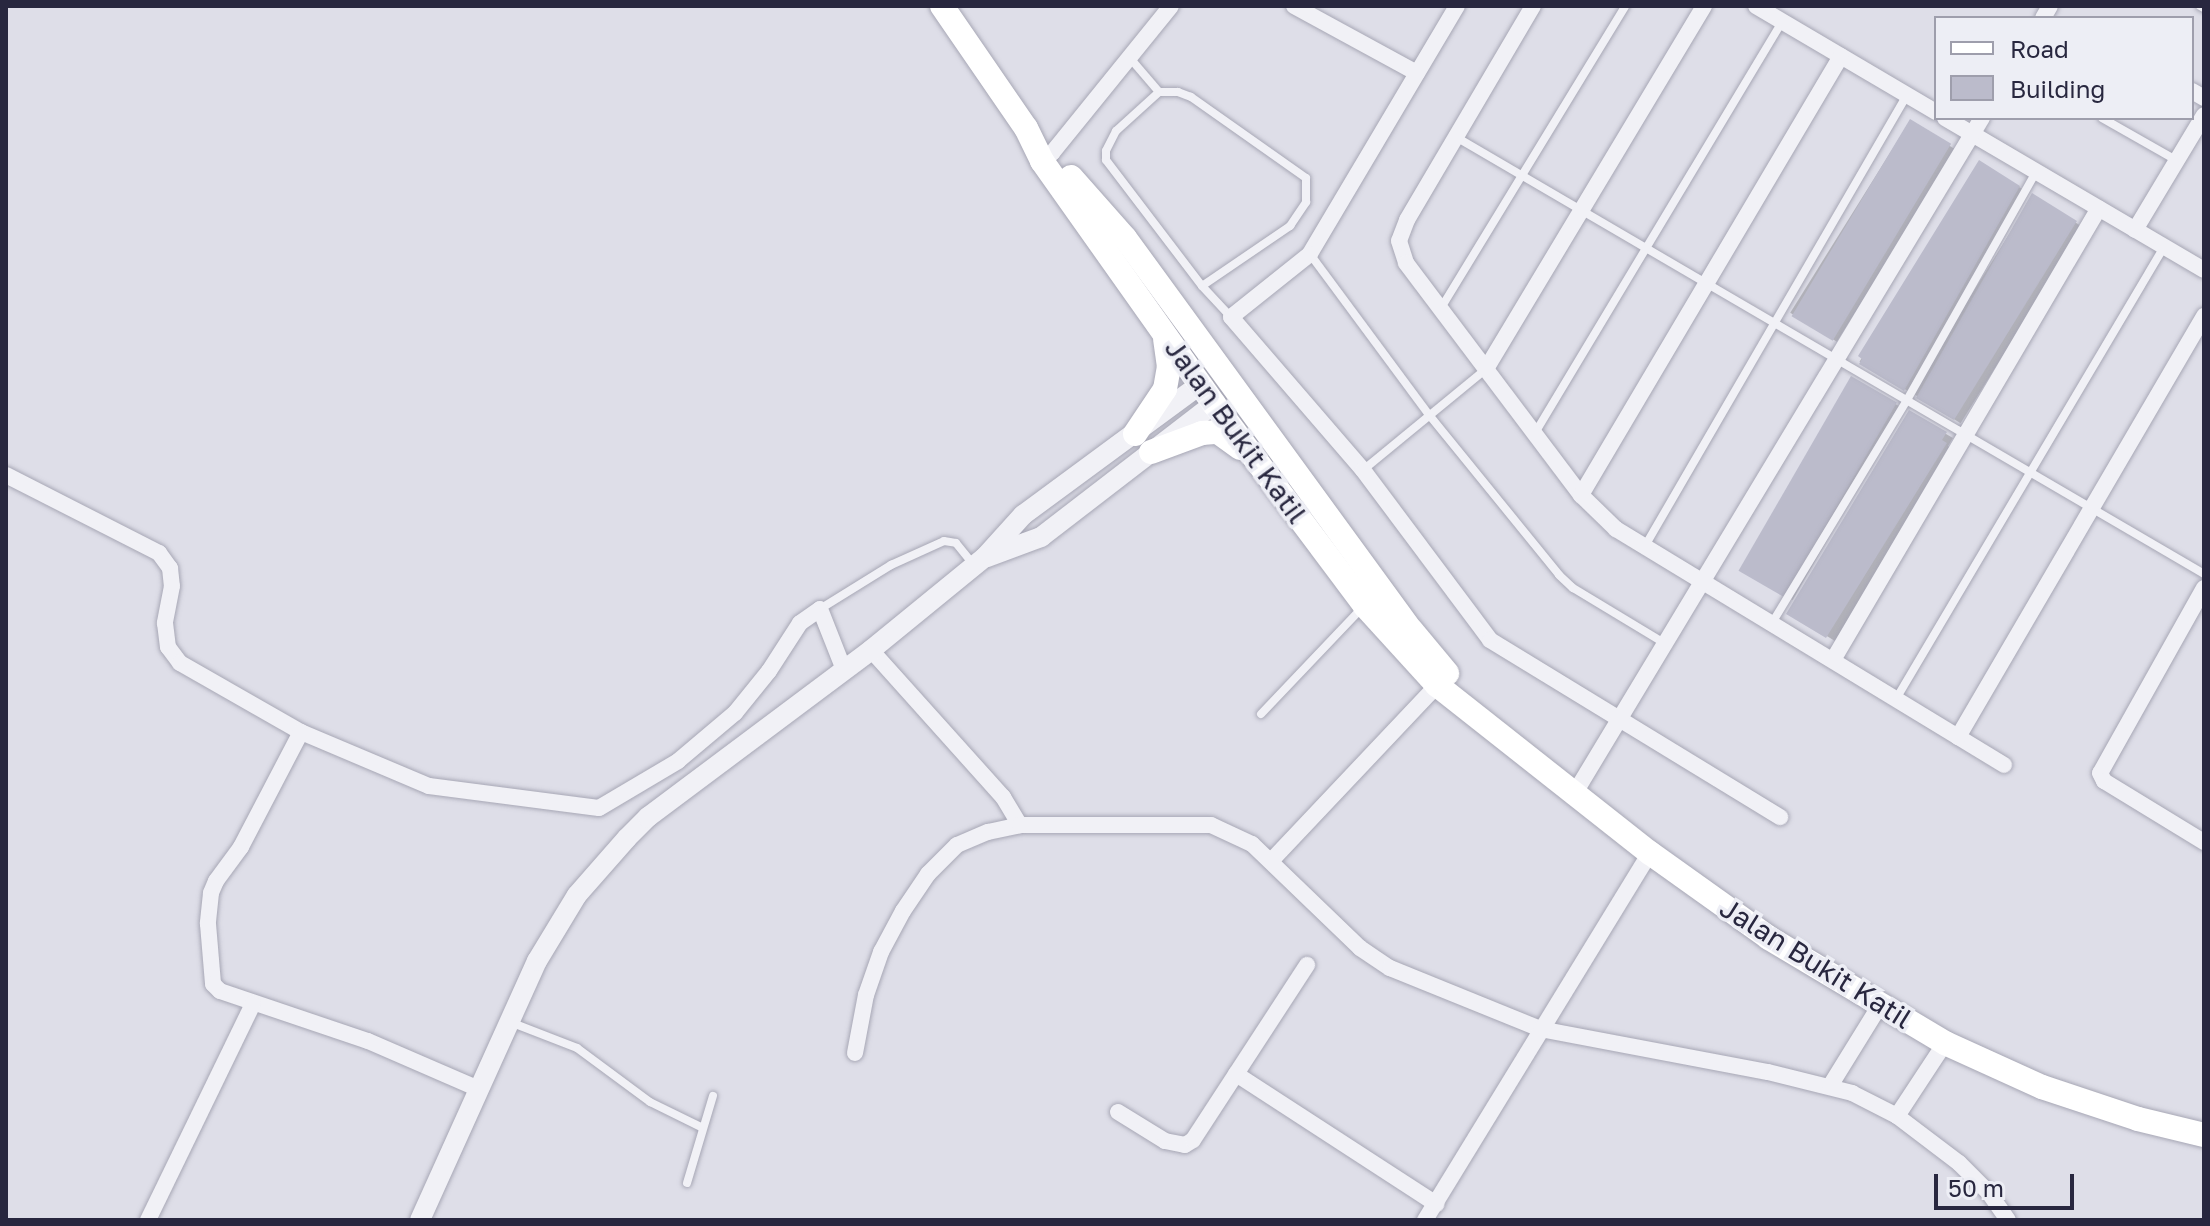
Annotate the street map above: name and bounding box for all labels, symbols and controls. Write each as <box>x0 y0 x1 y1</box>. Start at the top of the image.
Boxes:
legend <box>1934 16 2194 120</box>
text: Road <box>2010 34 2069 63</box>
text: Building <box>2010 74 2105 103</box>
street label: Jalan Bukit Katil <box>1158 332 1314 530</box>
street label: Jalan Bukit Katil <box>1714 891 1918 1035</box>
scale bar <box>1938 1158 2078 1208</box>
text: 50 m <box>1948 1173 2004 1202</box>

